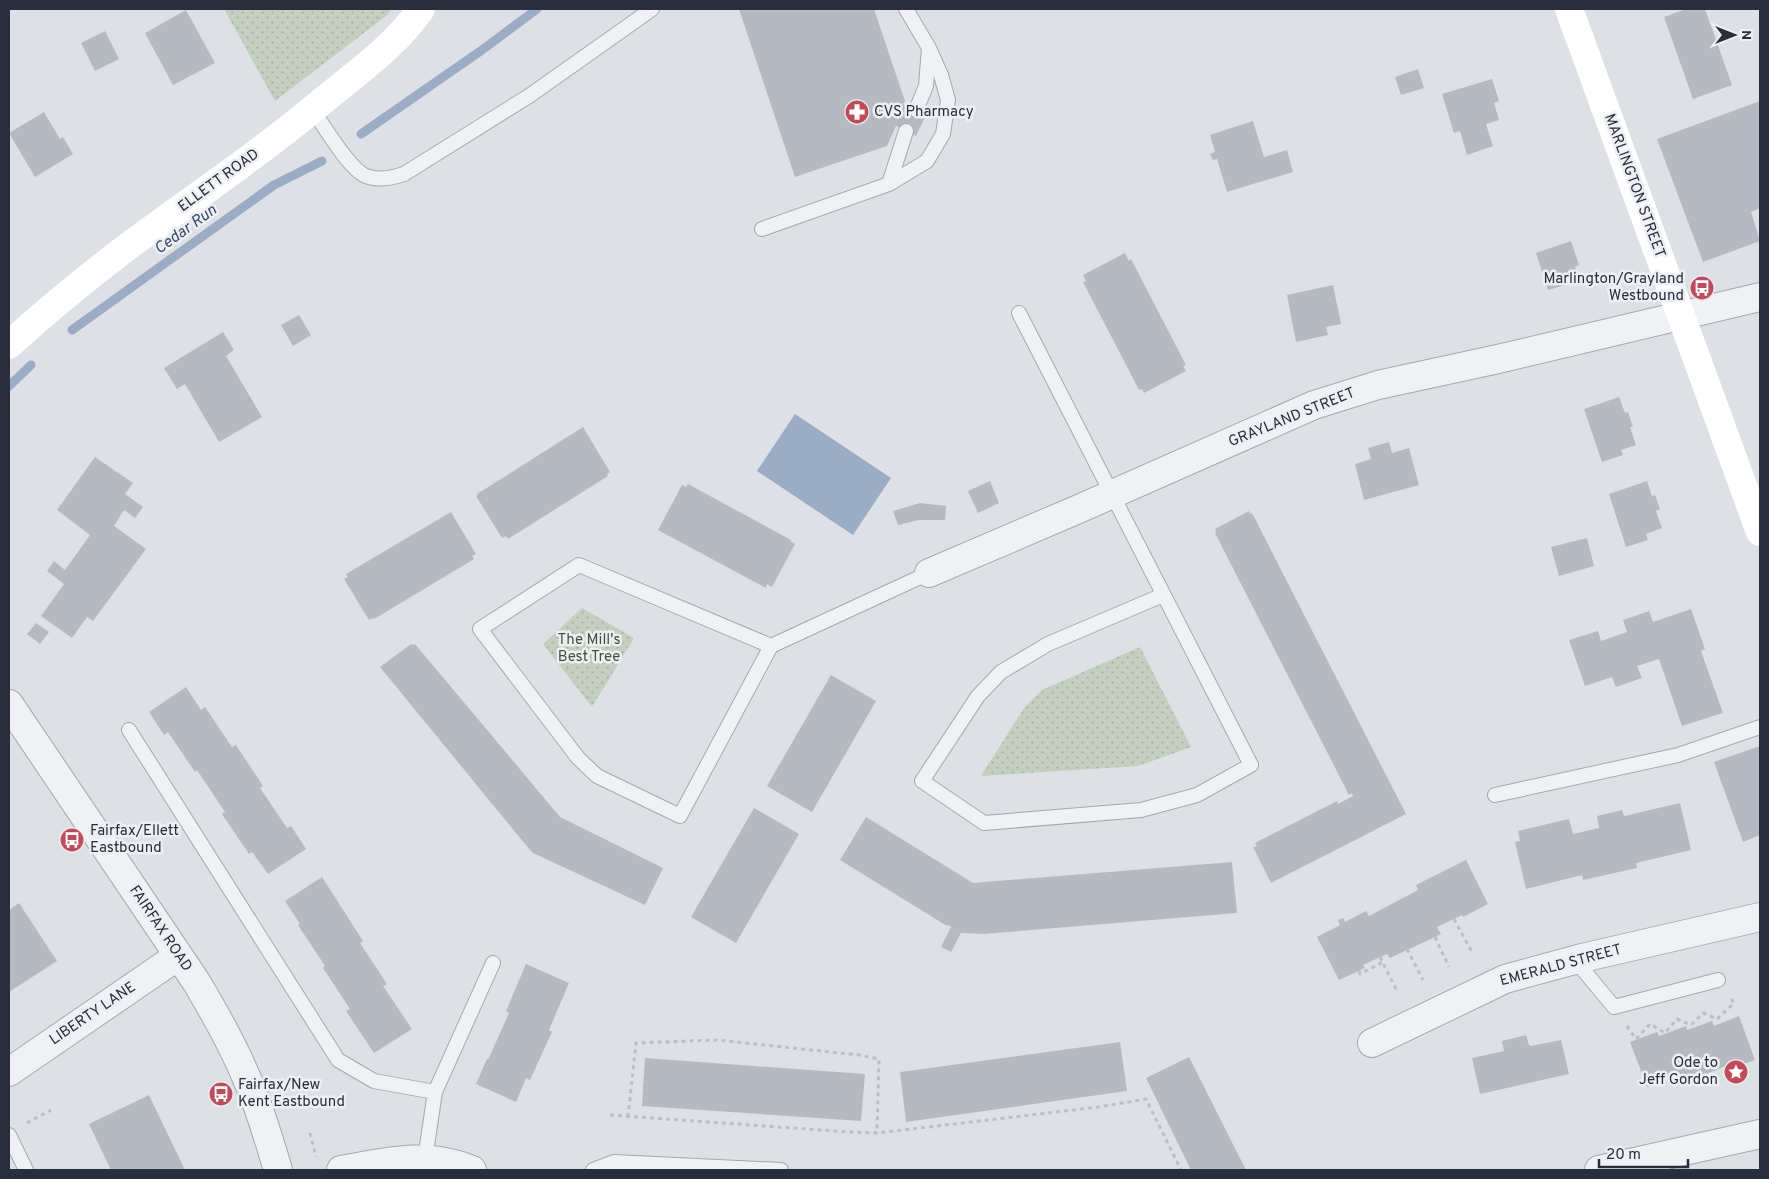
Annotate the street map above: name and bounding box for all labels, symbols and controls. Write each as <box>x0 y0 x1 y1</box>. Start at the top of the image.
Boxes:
north arrow <box>1709 10 1759 60</box>
text: N <box>1737 30 1754 40</box>
pharmacy icon: CVS Pharmacy <box>844 99 870 125</box>
place label: CVS Pharmacy <box>874 103 974 122</box>
street label: MARLINGTON STREET <box>1599 111 1669 261</box>
street label: ELLETT ROAD <box>175 145 263 217</box>
water label: Cedar Run <box>151 200 221 259</box>
place label: Marlington/Grayland Westbound <box>1544 270 1684 306</box>
bus stop icon: Marlington/Grayland Westbound <box>1689 275 1715 301</box>
street label: GRAYLAND STREET <box>1226 384 1358 452</box>
park label: The Mill's Best Tree <box>558 631 621 667</box>
place label: Fairfax/Ellett Eastbound <box>90 822 179 858</box>
bus stop icon: Fairfax/Ellett Eastbound <box>59 827 85 853</box>
street label: FAIRFAX ROAD <box>124 882 196 976</box>
street label: EMERALD STREET <box>1498 941 1624 991</box>
street label: LIBERTY LANE <box>46 978 140 1050</box>
place label: Ode to Jeff Gordon <box>1639 1054 1718 1090</box>
place icon: Ode to Jeff Gordon <box>1723 1059 1749 1085</box>
place label: Fairfax/New Kent Eastbound <box>238 1076 345 1112</box>
bus stop icon: Fairfax/New Kent Eastbound <box>208 1081 234 1107</box>
scale bar <box>1599 1136 1688 1168</box>
text: 20 m <box>1606 1146 1641 1165</box>

